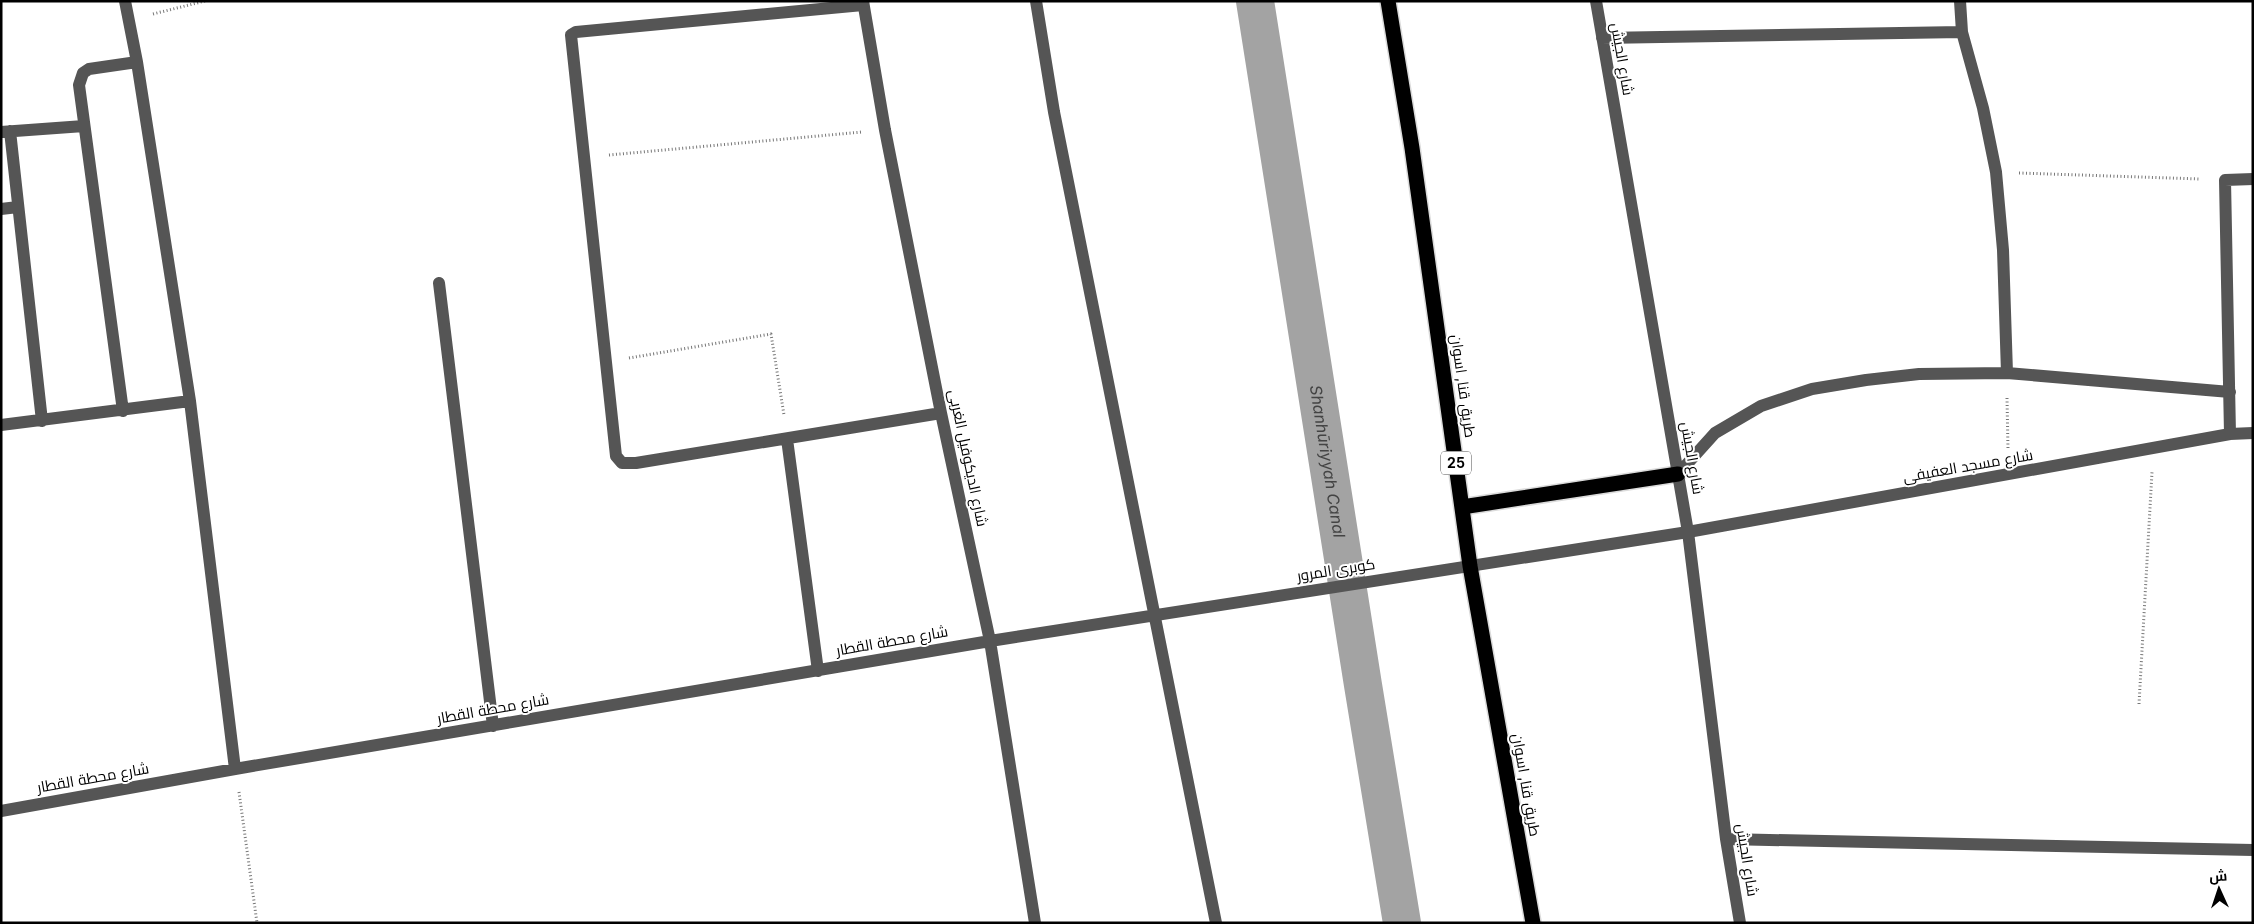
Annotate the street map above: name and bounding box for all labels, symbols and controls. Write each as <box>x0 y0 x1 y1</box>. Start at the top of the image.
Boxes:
street label: شارع الجيش <box>1605 21 1638 97</box>
street label: طريق قنا, اسوان <box>1446 333 1480 439</box>
water label: Shanhūriyyah Canal <box>1306 384 1350 539</box>
street label: شارع الديكوفيل الغربى <box>943 388 992 529</box>
street label: شارع الجيش <box>1675 420 1708 496</box>
street label: شارع مسجد العفيفى <box>1901 445 2035 488</box>
road number: 25 <box>1441 452 1471 474</box>
street label: كوبرى المرور <box>1294 554 1377 586</box>
street label: شارع محطة القطار <box>833 621 950 662</box>
street label: شارع محطة القطار <box>434 689 551 730</box>
street label: طريق قنا, اسوان <box>1507 732 1545 838</box>
street label: شارع محطة القطار <box>34 758 151 799</box>
street label: شارع الجيش <box>1730 822 1763 898</box>
north arrow <box>2194 864 2244 914</box>
text: ش <box>2209 867 2228 885</box>

